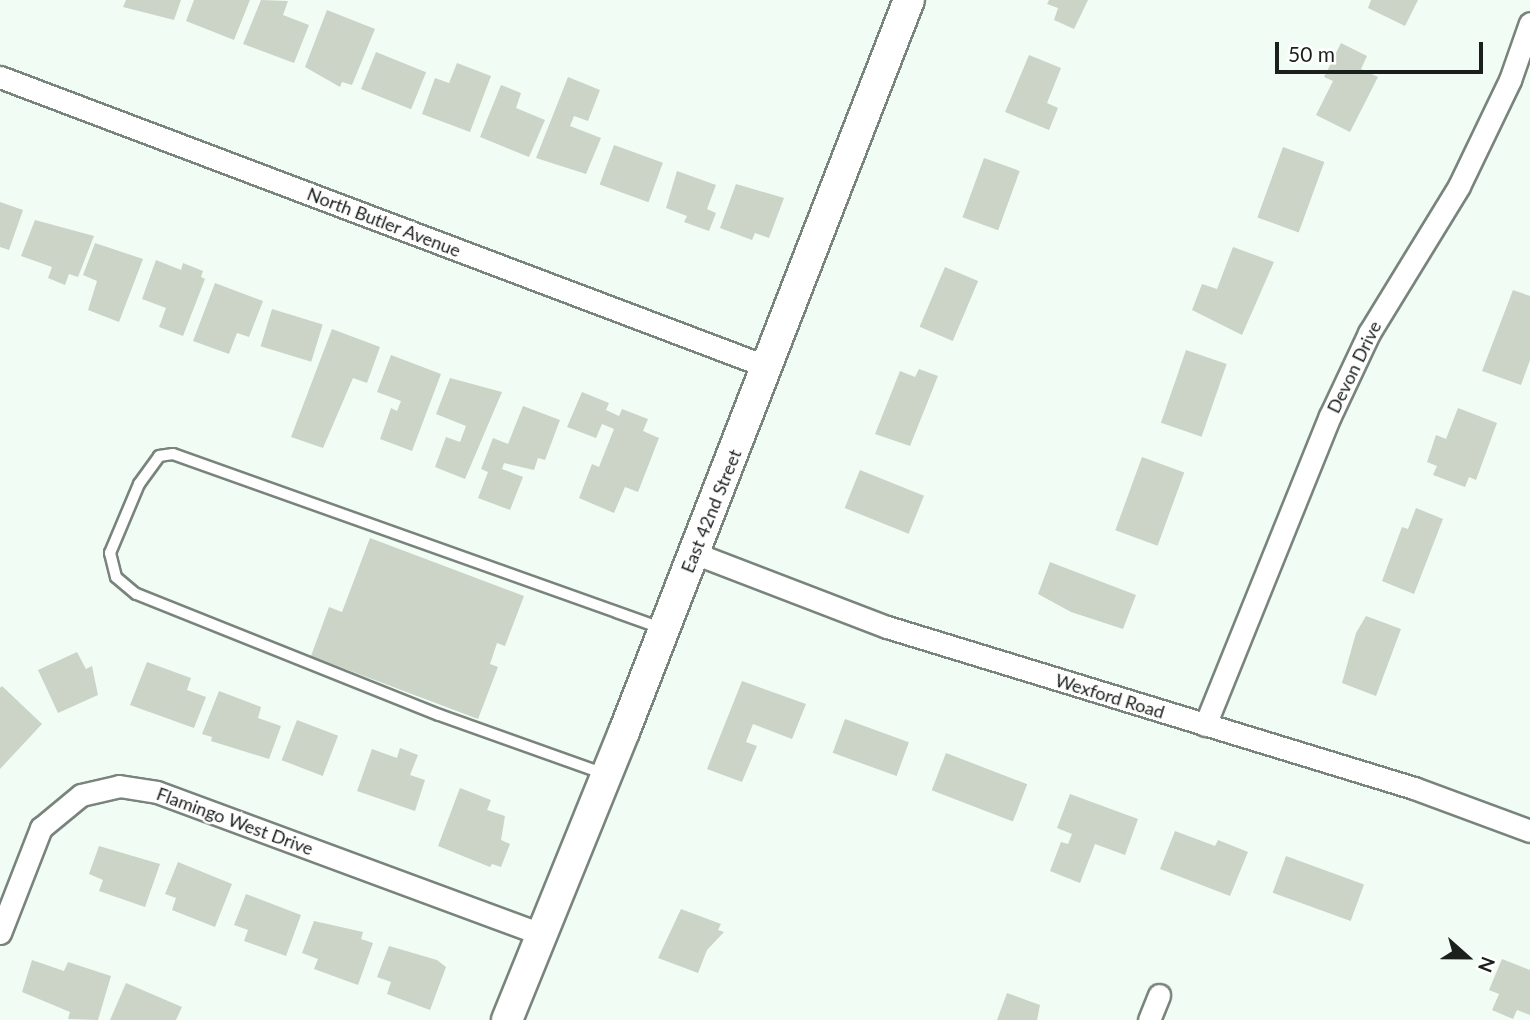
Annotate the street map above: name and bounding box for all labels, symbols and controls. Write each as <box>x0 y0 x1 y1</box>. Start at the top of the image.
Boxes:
scale bar <box>1278 28 1486 72</box>
text: 50 m <box>1288 41 1335 66</box>
street label: North Butler Avenue <box>304 183 464 261</box>
street label: Devon Drive <box>1322 317 1386 417</box>
street label: East 42nd Street <box>676 446 746 576</box>
street label: Wexford Road <box>1053 669 1167 723</box>
street label: Flamingo West Drive <box>154 783 316 859</box>
north arrow <box>1432 922 1502 992</box>
text: N <box>1474 954 1500 976</box>

